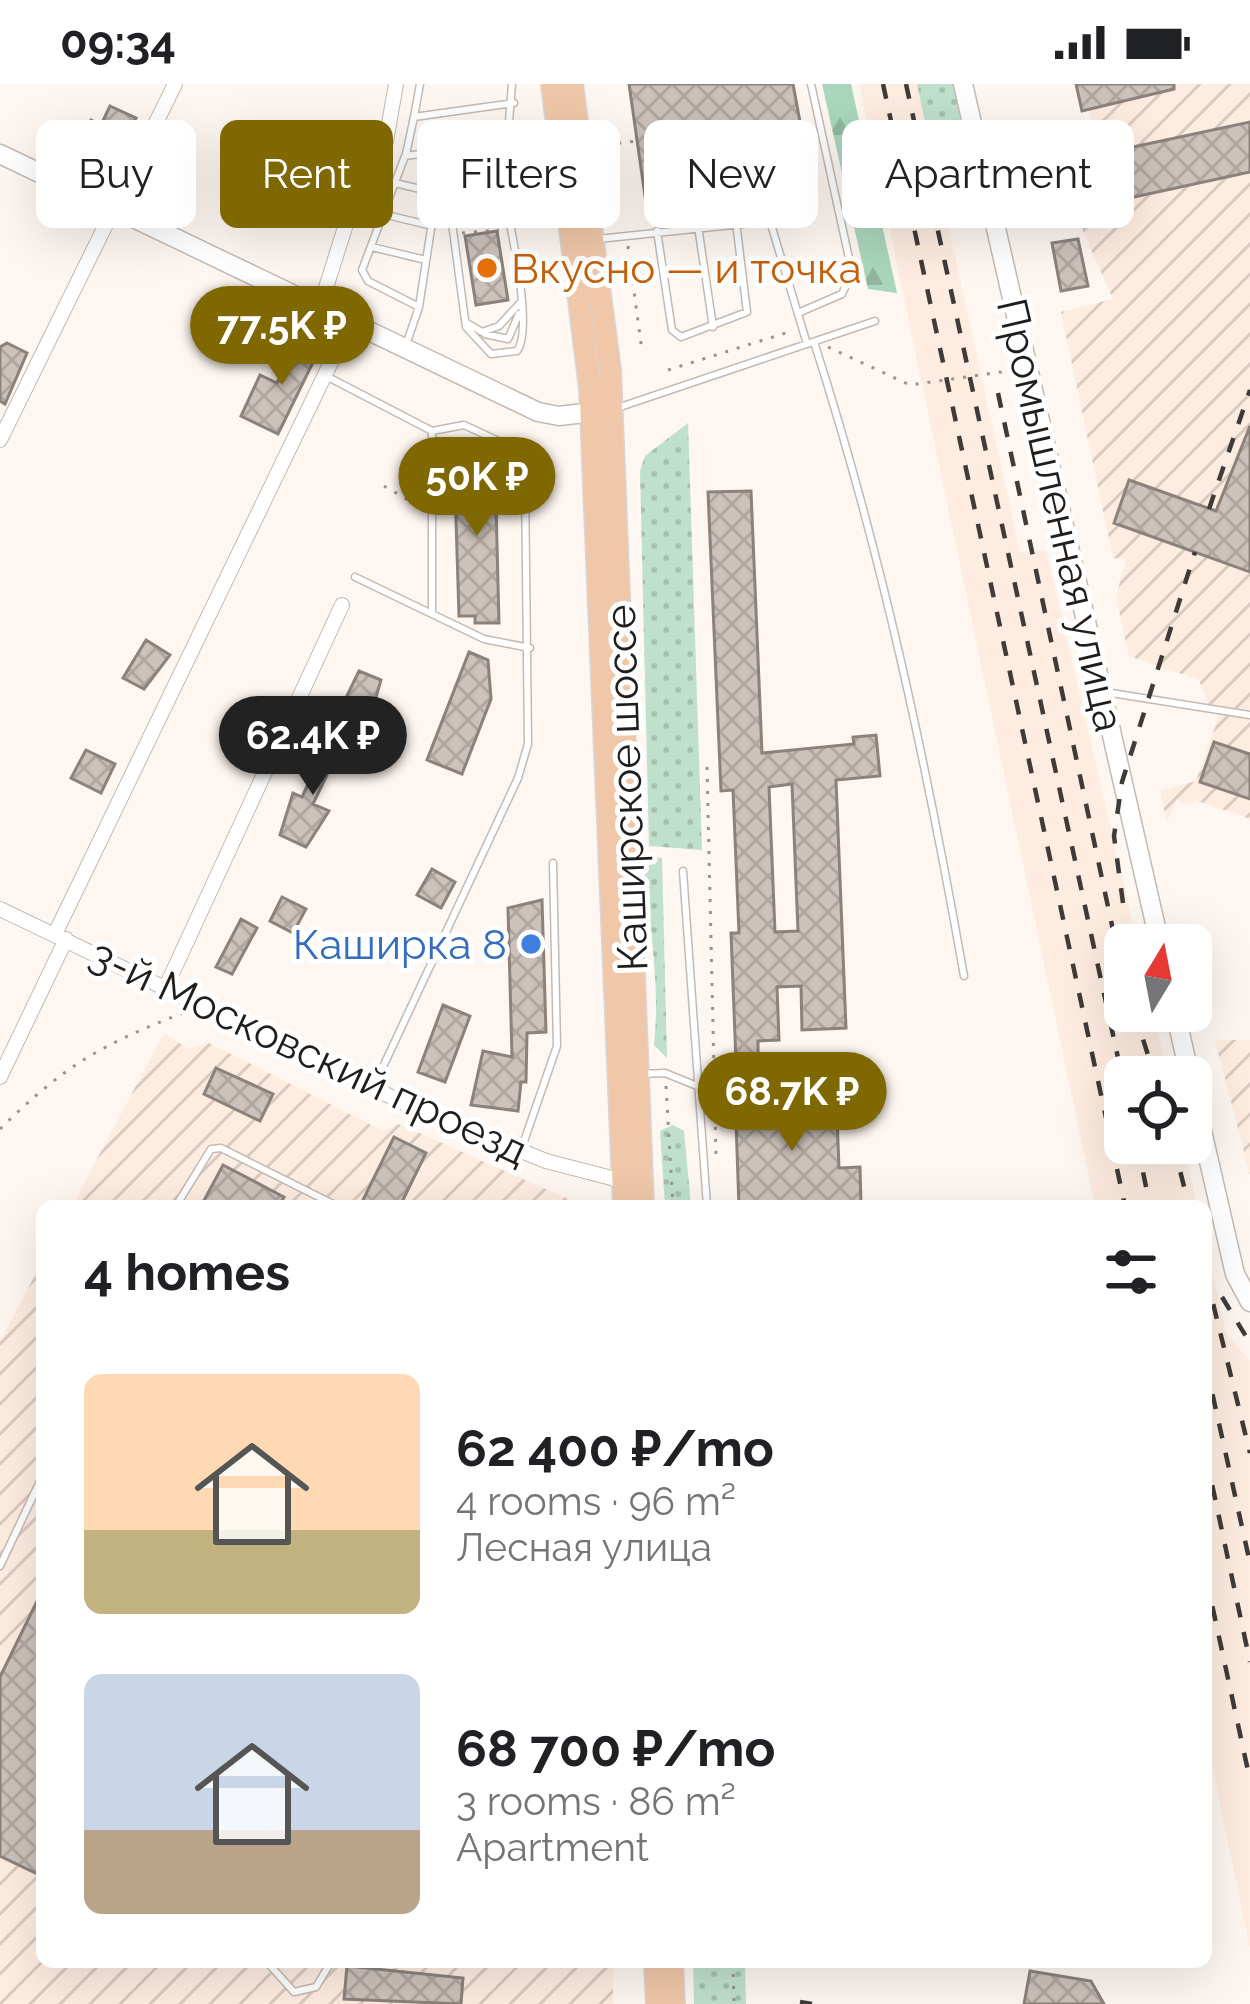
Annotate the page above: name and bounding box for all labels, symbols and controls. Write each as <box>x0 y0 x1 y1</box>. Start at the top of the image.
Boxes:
text: 09:34 <box>60 16 176 69</box>
chip: Buy <box>36 120 196 228</box>
chip: Rent <box>220 120 393 228</box>
chip: Filters <box>417 120 620 228</box>
chip: New <box>644 120 818 228</box>
chip: Apartment <box>842 120 1134 228</box>
place label: Вкусно — и точка <box>511 244 862 293</box>
marker: Вкусно — и точка <box>474 255 500 281</box>
pin: 77.5K ₽ <box>171 286 393 388</box>
street label: Промышленная улица <box>987 294 1134 736</box>
text: 77.5K ₽ <box>217 302 347 348</box>
pin: 50K ₽ <box>393 437 561 539</box>
text: 50K ₽ <box>425 453 529 499</box>
street label: Каширское шоссе <box>596 604 657 972</box>
pin: 62.4K ₽ <box>202 696 424 798</box>
text: 62.4K ₽ <box>246 712 380 758</box>
place label: Каширка 8 <box>293 920 507 969</box>
north arrow <box>1104 924 1212 1032</box>
map controls <box>1104 924 1212 1164</box>
street label: 3-й Московский проезд <box>82 929 535 1175</box>
marker: Каширка 8 <box>518 931 544 957</box>
pin: 68.7K ₽ <box>681 1052 903 1154</box>
button: locate <box>1104 1056 1212 1164</box>
text: 68.7K ₽ <box>725 1068 859 1114</box>
icon: filters <box>1098 1239 1164 1305</box>
text: 4 homes <box>84 1242 290 1302</box>
text: 62 400 ₽/mo <box>456 1418 774 1478</box>
icon: home <box>180 1422 324 1566</box>
text: 4 rooms · 96 m² <box>456 1478 736 1524</box>
text: Лесная улица <box>456 1524 712 1570</box>
text: 68 700 ₽/mo <box>456 1718 775 1778</box>
icon: home <box>180 1722 324 1866</box>
text: 3 rooms · 86 m² <box>456 1778 736 1824</box>
text: Apartment <box>456 1824 649 1870</box>

